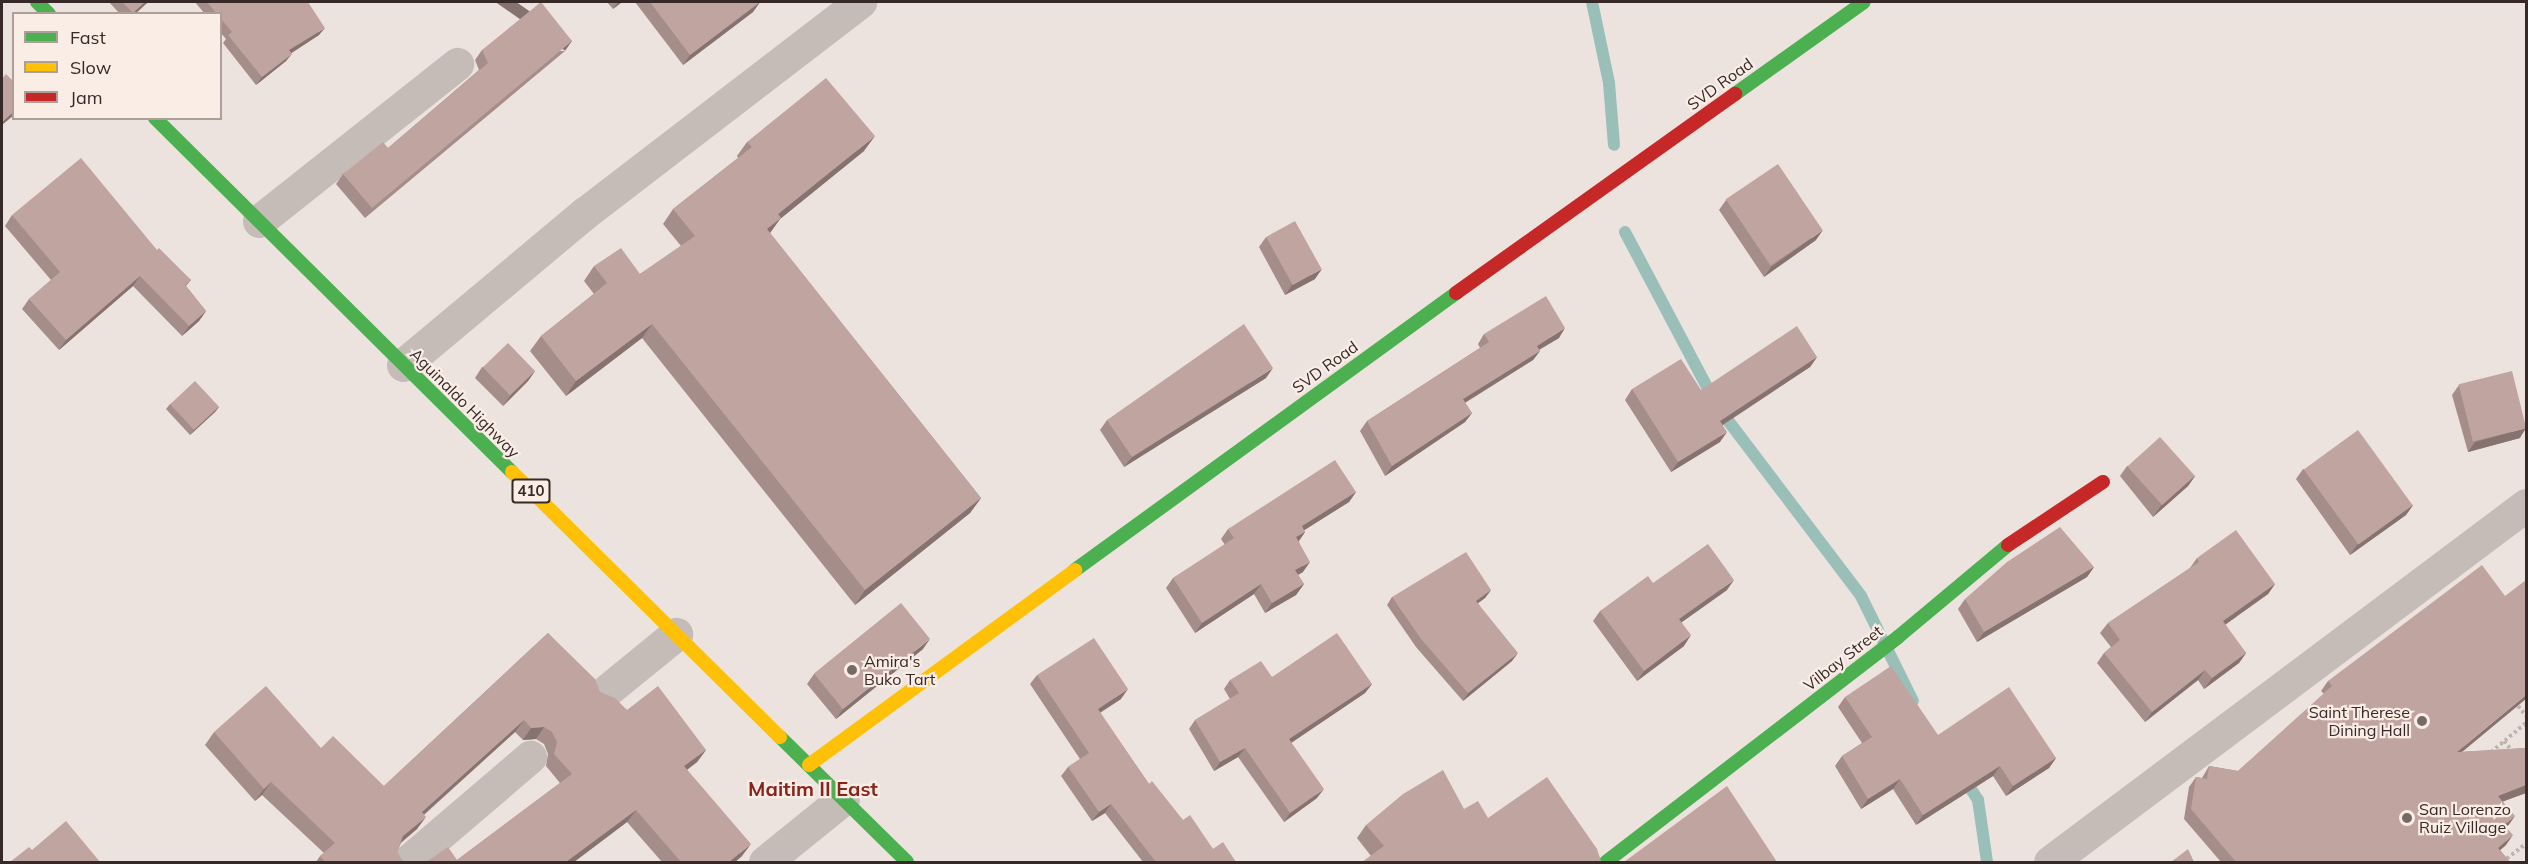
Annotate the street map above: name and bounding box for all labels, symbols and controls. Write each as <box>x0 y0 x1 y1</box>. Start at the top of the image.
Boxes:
legend <box>12 12 222 120</box>
text: Fast <box>70 26 106 49</box>
street label: SVD Road <box>1683 54 1757 114</box>
text: Slow <box>70 56 111 79</box>
text: Jam <box>70 86 103 109</box>
street label: SVD Road <box>1288 337 1362 397</box>
street label: Aguinaldo Highway <box>406 344 524 462</box>
road number: 410 <box>512 479 550 503</box>
street label: Vilbay Street <box>1800 621 1886 695</box>
place label: Amira's Buko Tart <box>864 651 935 689</box>
marker: Amira's Buko Tart <box>845 663 859 677</box>
place label: Saint Therese Dining Hall <box>2309 702 2410 740</box>
marker: Saint Therese Dining Hall <box>2415 714 2429 728</box>
district label: Maitim II East <box>748 776 878 800</box>
place label: San Lorenzo Ruiz Village <box>2419 799 2511 837</box>
marker: San Lorenzo Ruiz Village <box>2400 811 2414 825</box>

